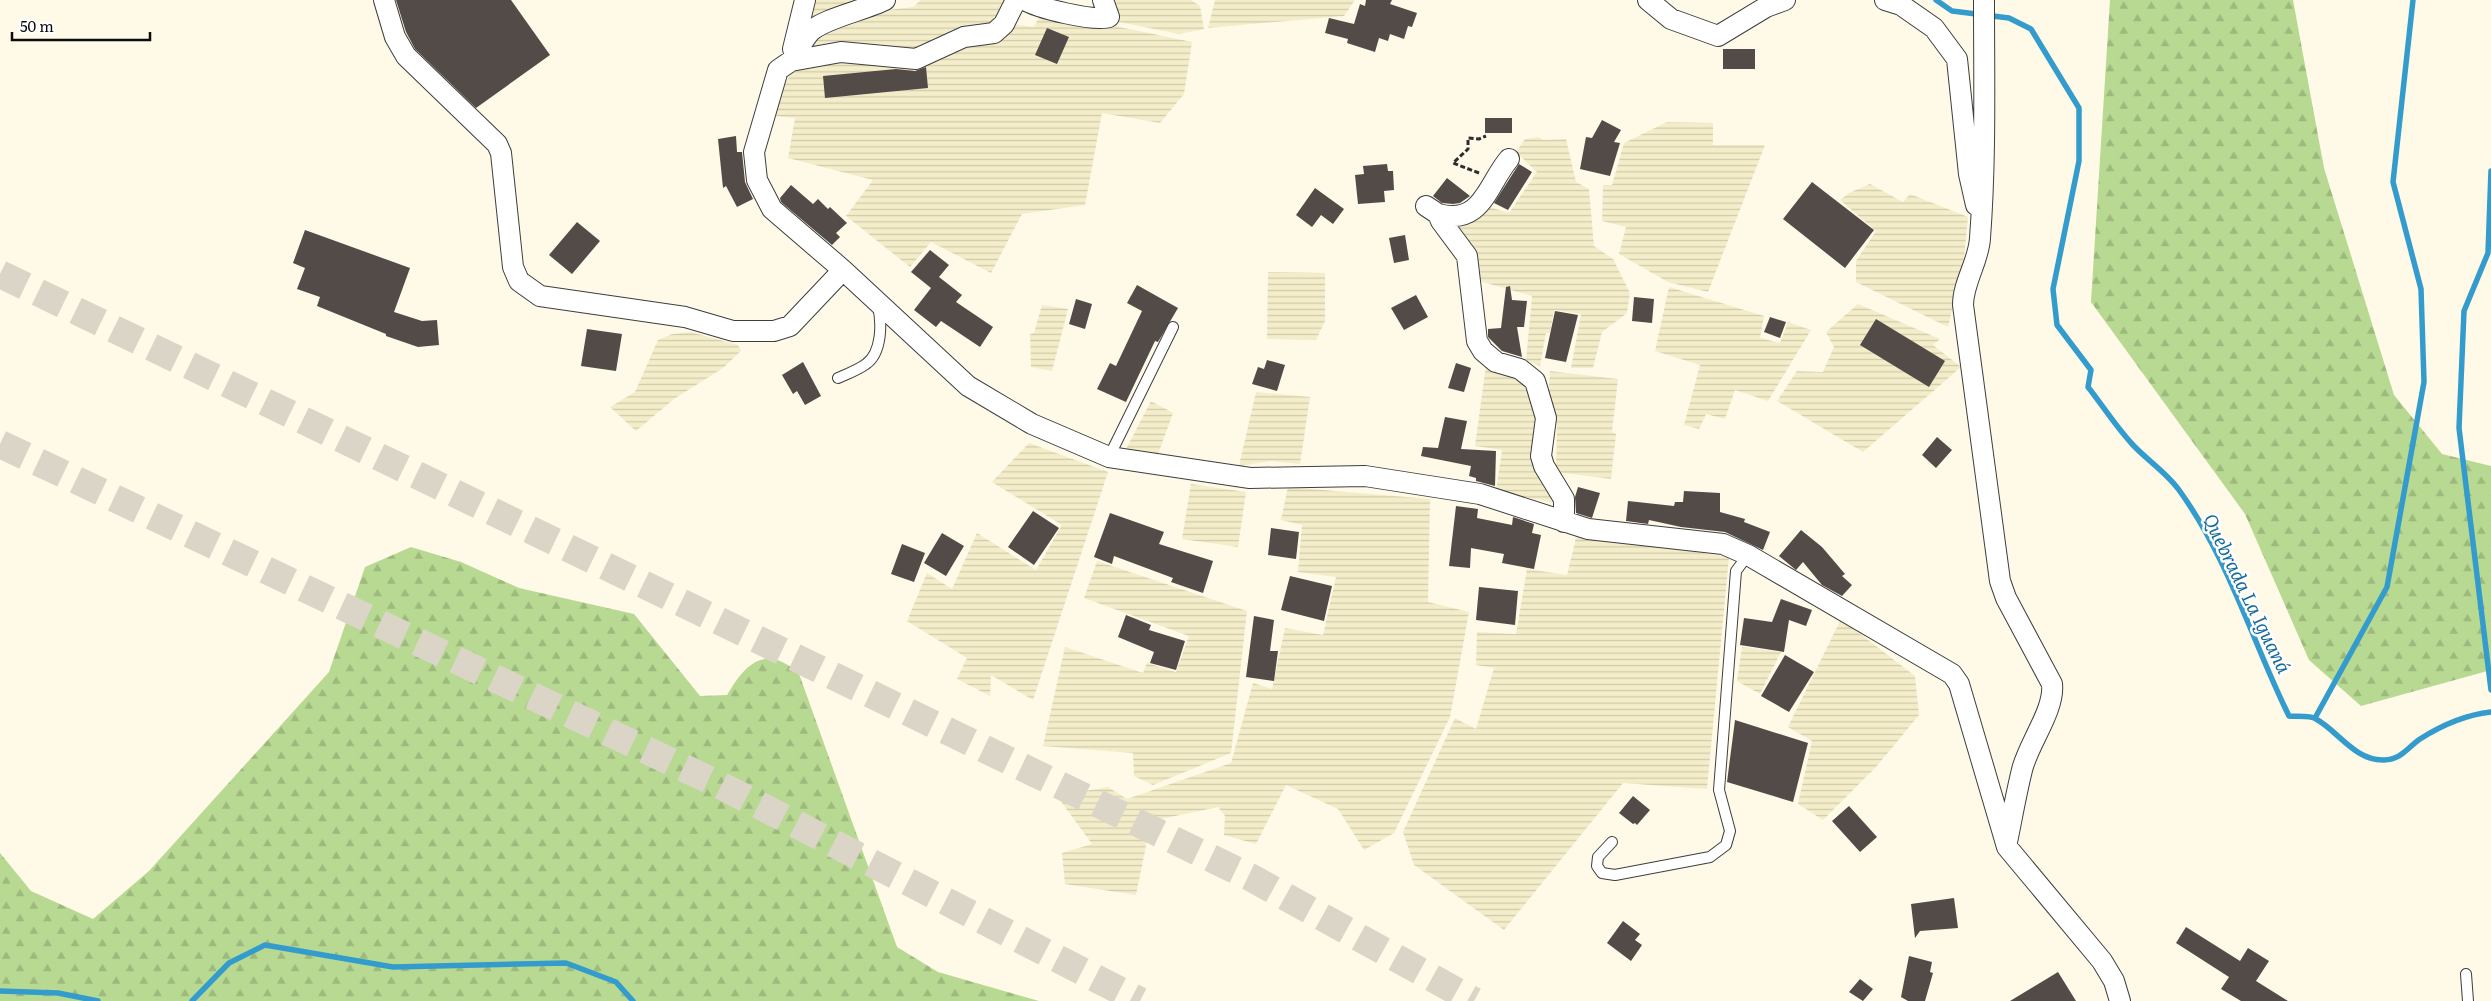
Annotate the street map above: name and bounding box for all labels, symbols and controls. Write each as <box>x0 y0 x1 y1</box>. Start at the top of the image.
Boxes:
scale bar <box>12 10 150 42</box>
text: 50 m <box>20 14 54 37</box>
water label: Quebrada La Iguaná <box>2197 508 2299 678</box>

